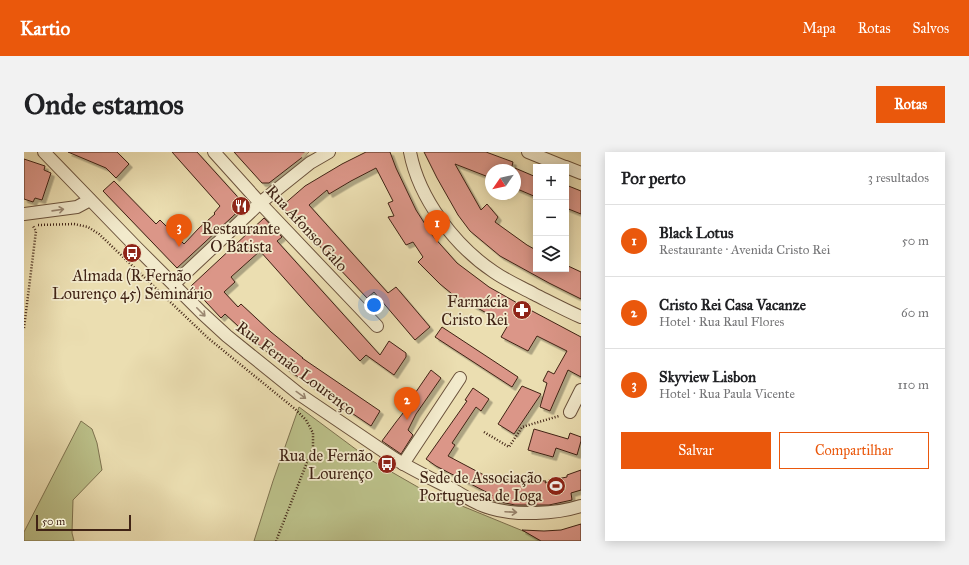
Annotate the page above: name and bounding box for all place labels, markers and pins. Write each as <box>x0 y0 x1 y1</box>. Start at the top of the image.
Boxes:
restaurant icon: Restaurante O Batista <box>230 195 252 217</box>
pin: 1 <box>424 210 450 243</box>
pin: 3 <box>166 214 192 247</box>
place label: Restaurante O Batista <box>202 219 280 256</box>
bus stop icon: Almada (R Fernão Lourenço 45) Seminário <box>121 242 143 264</box>
place label: Almada (R Fernão Lourenço 45) Seminário <box>52 266 212 304</box>
place label: Farmácia Cristo Rei <box>441 292 509 329</box>
pharmacy icon: Farmácia Cristo Rei <box>511 299 533 321</box>
pin: 2 <box>394 387 420 420</box>
place label: Rua de Fernão Lourenço <box>279 446 373 483</box>
bus stop icon: Rua de Fernão Lourenço <box>376 453 398 475</box>
place label: Sede de Associação Portuguesa de Ioga <box>419 468 542 506</box>
sports icon: Sede de Associação Portuguesa de Ioga <box>545 475 567 497</box>

